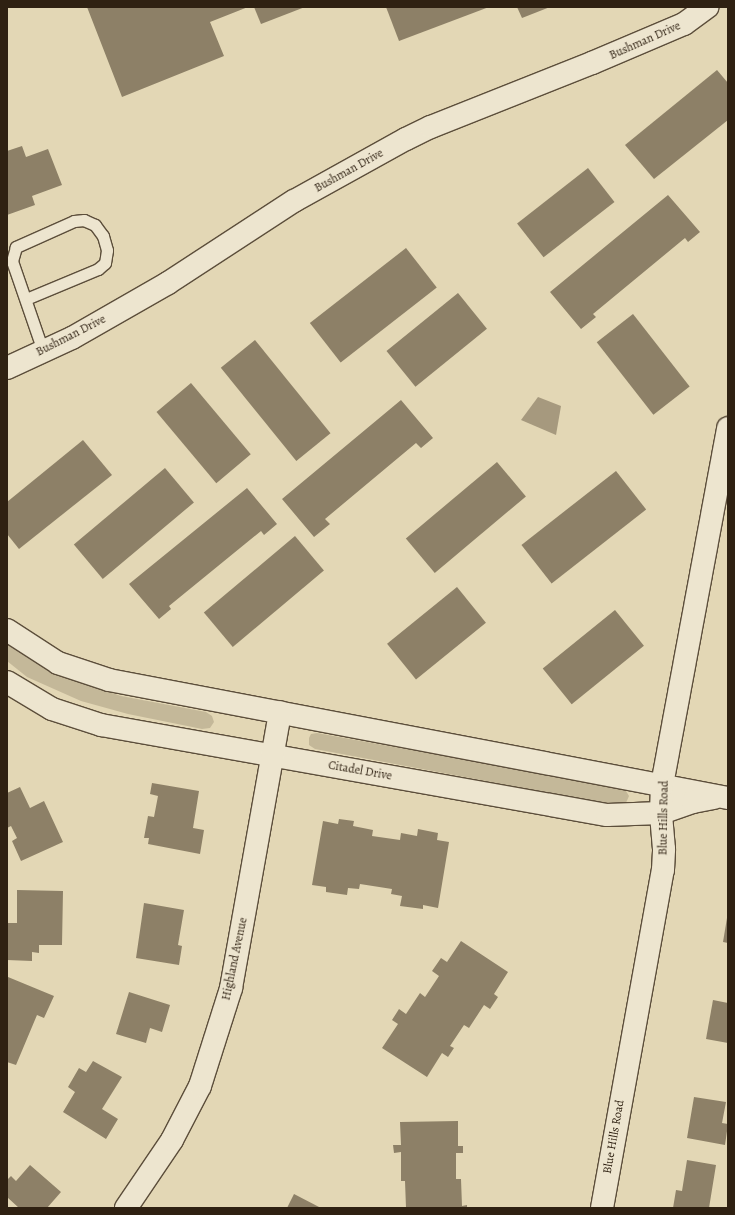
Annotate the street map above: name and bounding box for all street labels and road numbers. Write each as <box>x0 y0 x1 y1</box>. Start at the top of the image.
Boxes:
street label: Bushman Drive <box>607 19 683 63</box>
street label: Bushman Drive <box>312 146 386 196</box>
street label: Bushman Drive <box>34 312 108 360</box>
street label: Citadel Drive <box>327 758 393 784</box>
street label: Blue Hills Road <box>656 781 672 855</box>
street label: Highland Avenue <box>219 916 251 1002</box>
street label: Blue Hills Road <box>600 1099 628 1175</box>

